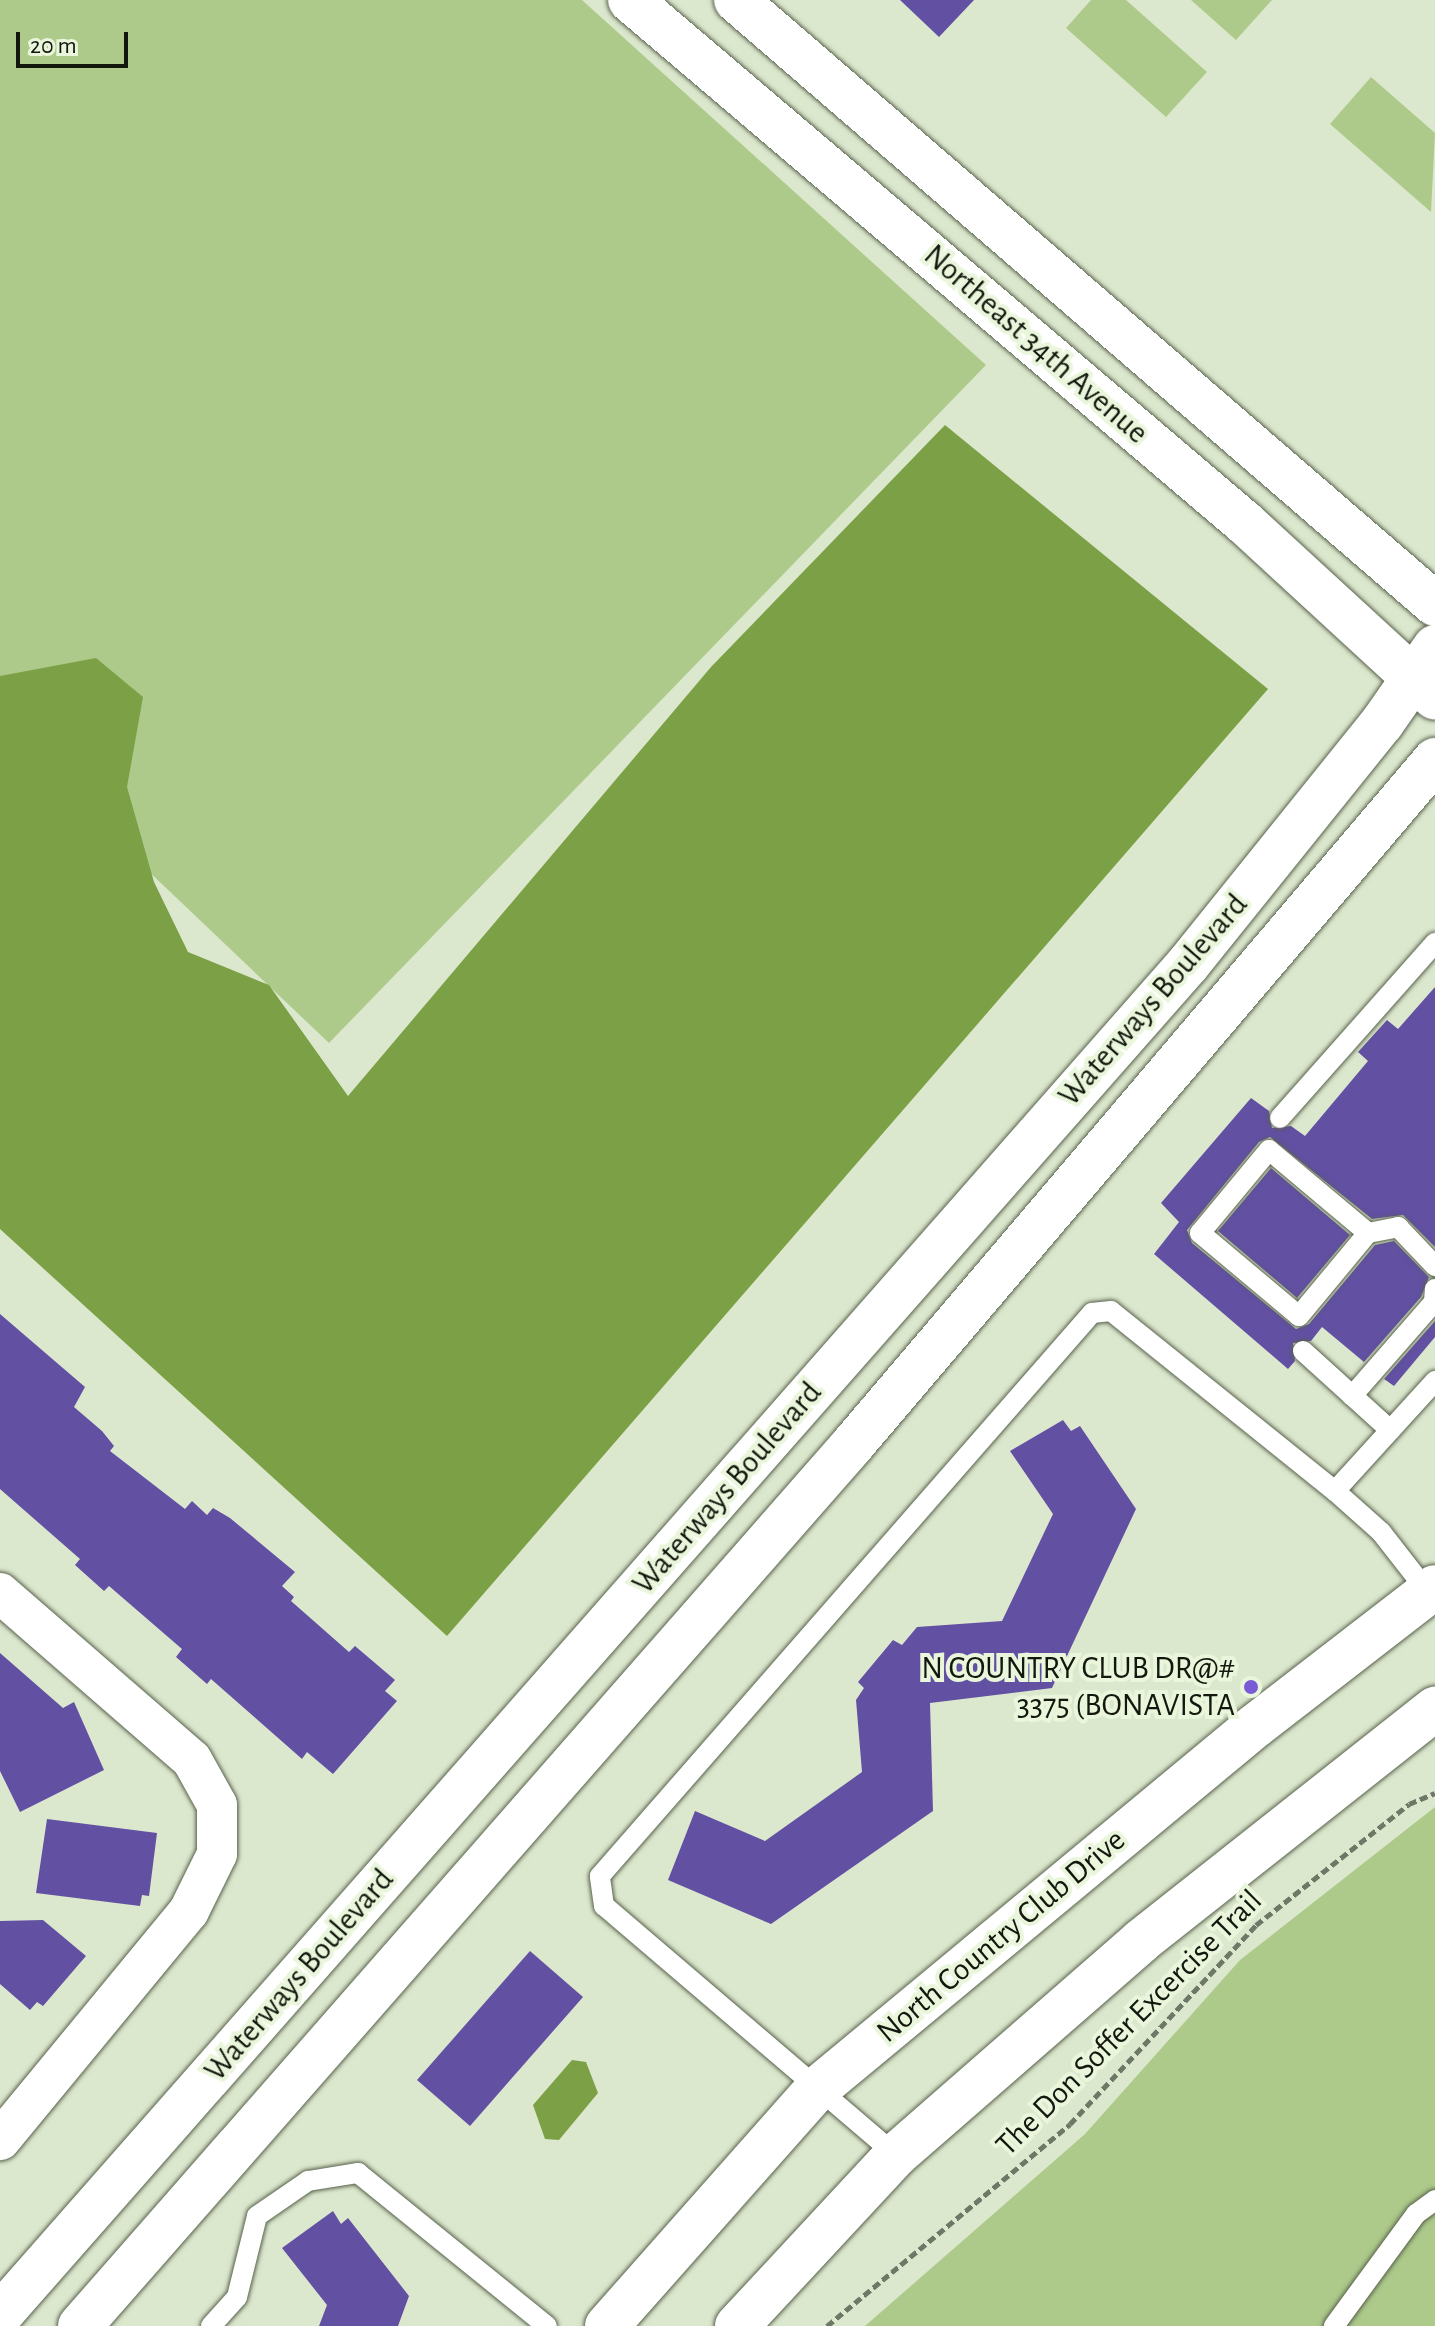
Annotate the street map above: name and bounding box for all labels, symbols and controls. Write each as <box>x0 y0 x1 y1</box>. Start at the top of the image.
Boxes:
scale bar <box>20 16 132 66</box>
text: 20 m <box>30 34 77 58</box>
street label: Northeast 34th Avenue <box>916 236 1156 452</box>
street label: Waterways Boulevard <box>1050 886 1256 1114</box>
street label: Waterways Boulevard <box>624 1374 830 1602</box>
place label: N COUNTRY CLUB DR@# 3375 (BONAVISTA <box>921 1650 1235 1725</box>
marker: N COUNTRY CLUB DR@# 3375 (BONAVISTA <box>1242 1678 1260 1696</box>
street label: North Country Club Drive <box>869 1821 1133 2051</box>
street label: Waterways Boulevard <box>196 1861 402 2089</box>
street label: The Don Soffer Excercise Trail <box>988 1882 1270 2164</box>

